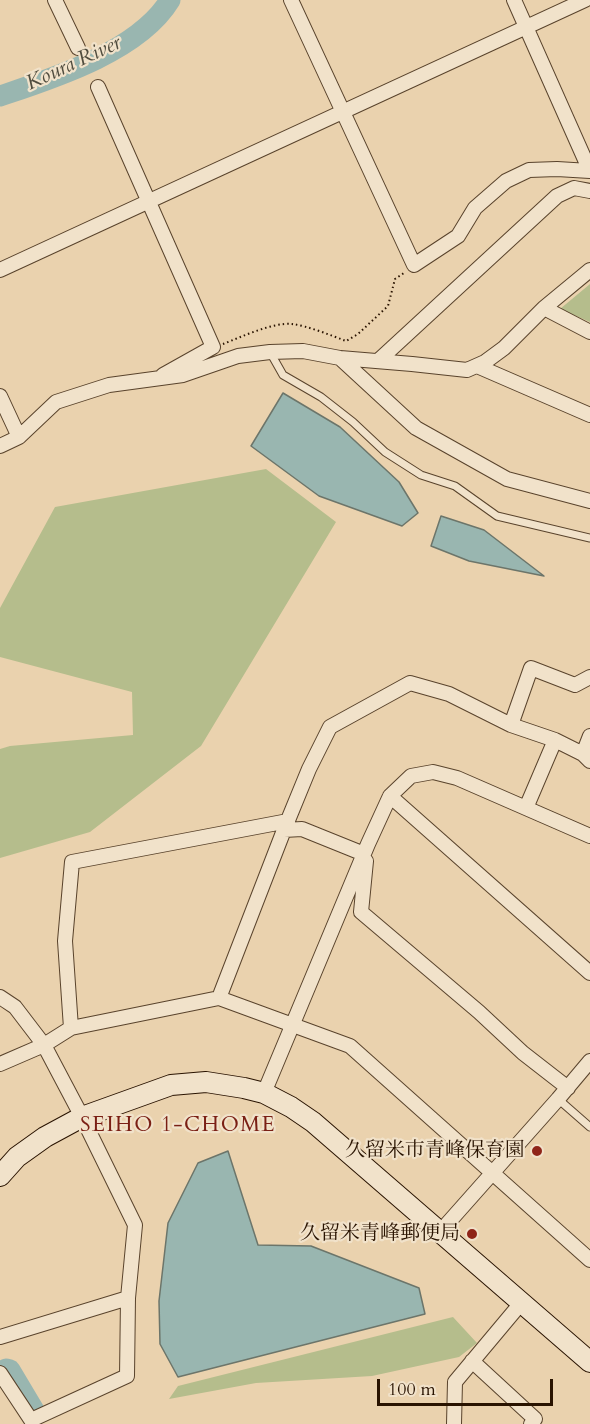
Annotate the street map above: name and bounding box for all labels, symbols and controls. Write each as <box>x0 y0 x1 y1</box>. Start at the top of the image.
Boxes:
water label: Koura River <box>22 31 126 97</box>
district label: SEIHO 1-CHOME <box>80 1113 276 1139</box>
place label: 久留米市青峰保育園 <box>345 1139 525 1163</box>
marker: 久留米市青峰保育園 <box>530 1144 544 1158</box>
place label: 久留米青峰郵便局 <box>300 1222 460 1246</box>
marker: 久留米青峰郵便局 <box>465 1227 479 1241</box>
scale bar <box>380 1367 556 1405</box>
text: 100 m <box>388 1377 436 1402</box>

